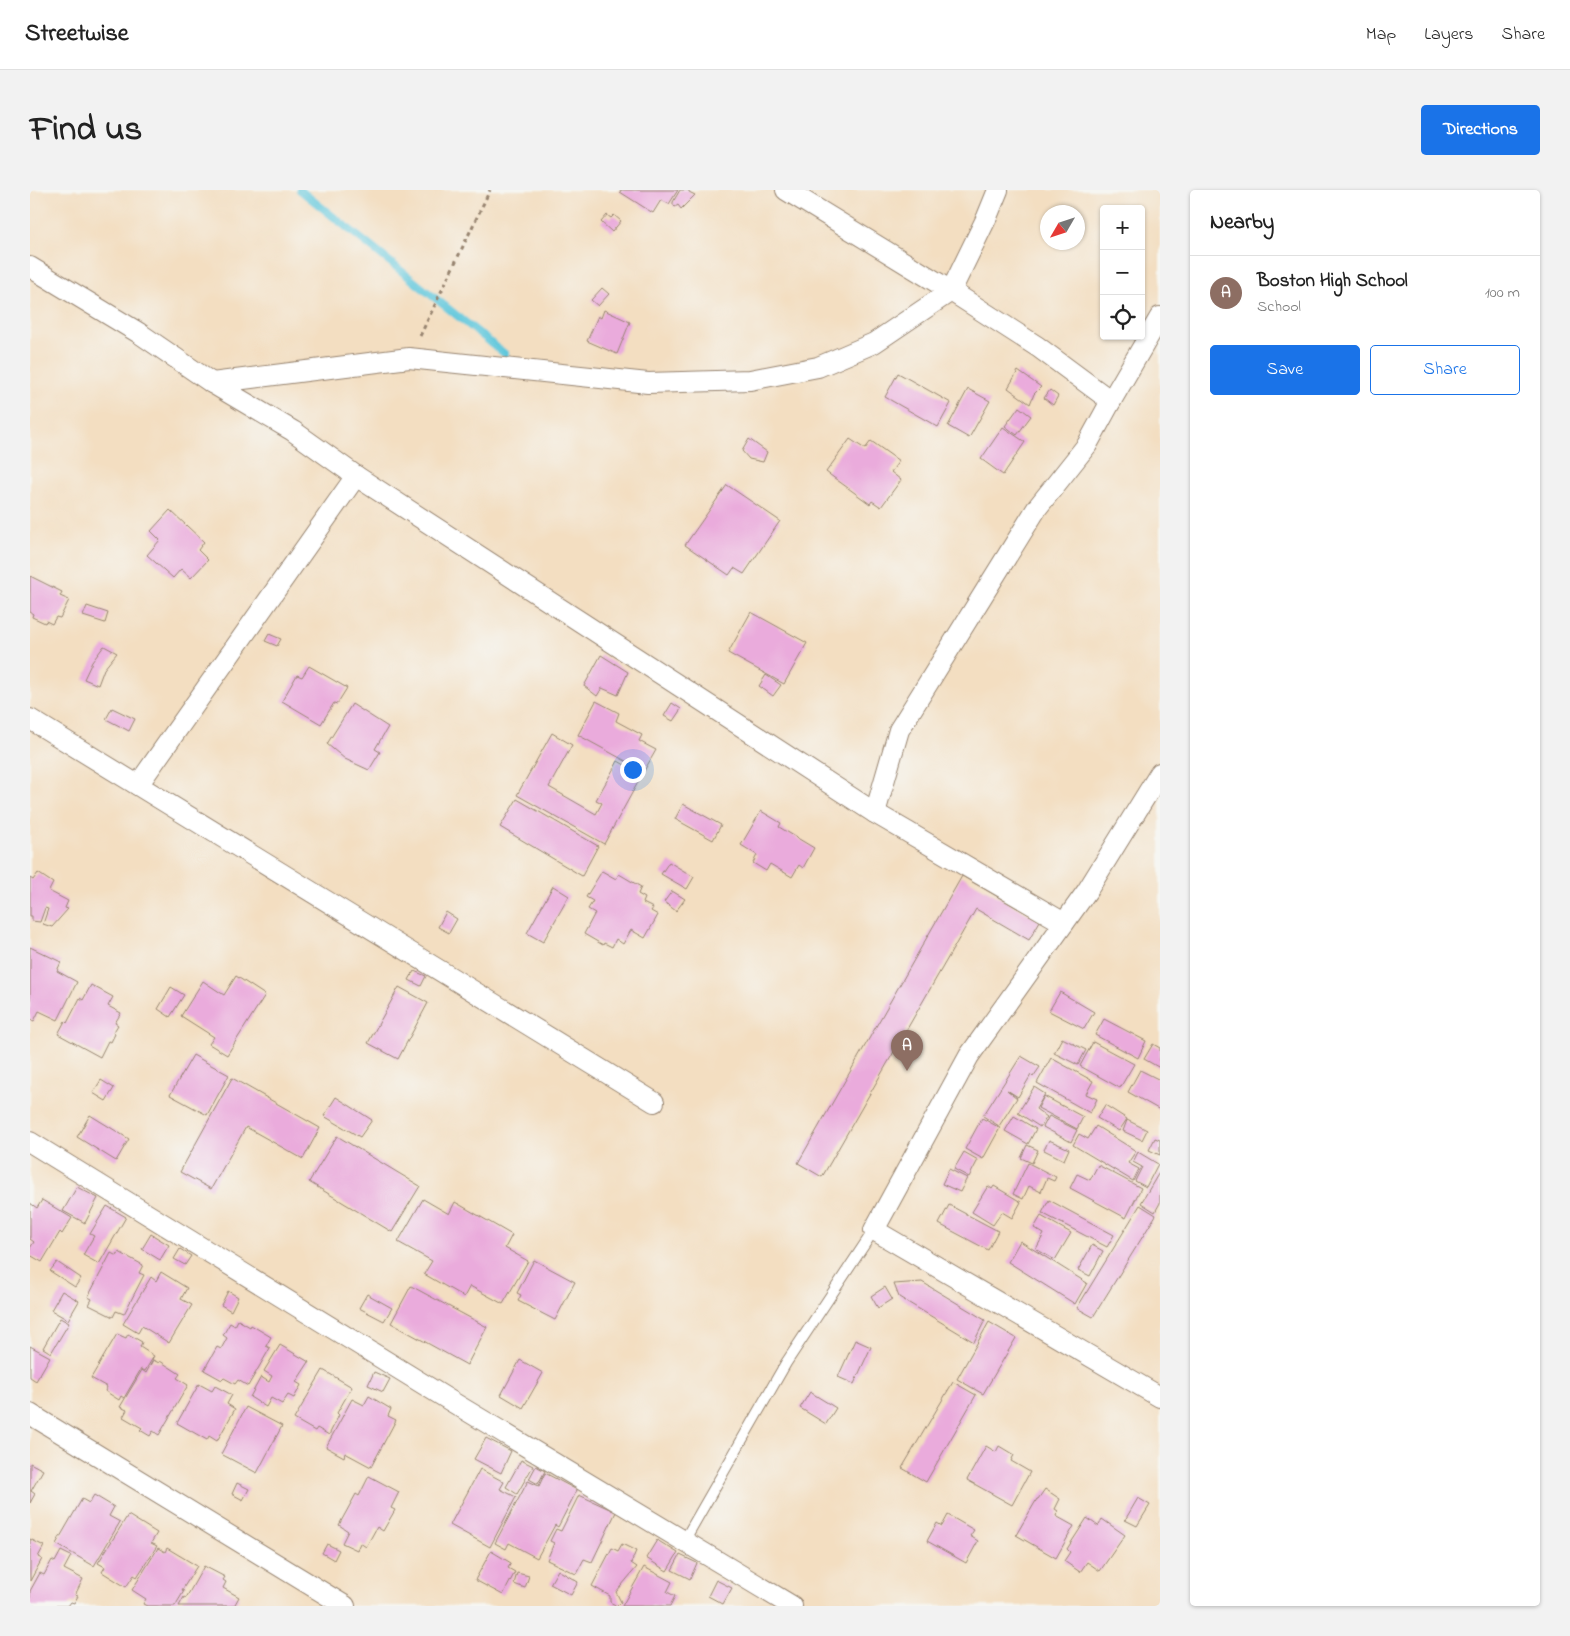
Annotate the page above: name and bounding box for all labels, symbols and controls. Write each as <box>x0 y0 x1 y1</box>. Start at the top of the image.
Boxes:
text: Streetwise <box>25 17 129 52</box>
text: Map <box>1366 22 1396 48</box>
text: Layers <box>1424 22 1474 48</box>
text: Share <box>1502 22 1545 48</box>
text: Find us <box>30 105 142 156</box>
button: Directions <box>1421 105 1540 155</box>
north arrow <box>1040 205 1085 250</box>
map controls <box>1100 205 1145 340</box>
button: + <box>1100 205 1145 250</box>
text: Nearby <box>1210 208 1274 238</box>
button: − <box>1100 250 1145 295</box>
text: Boston High School <box>1257 268 1408 295</box>
text: A <box>1221 281 1231 305</box>
text: 100 m <box>1485 281 1520 305</box>
button: locate <box>1100 295 1145 340</box>
text: School <box>1257 295 1301 319</box>
button: Save <box>1210 345 1360 395</box>
button: Share <box>1370 345 1520 395</box>
your location <box>620 757 646 783</box>
pin: A <box>891 1030 923 1071</box>

